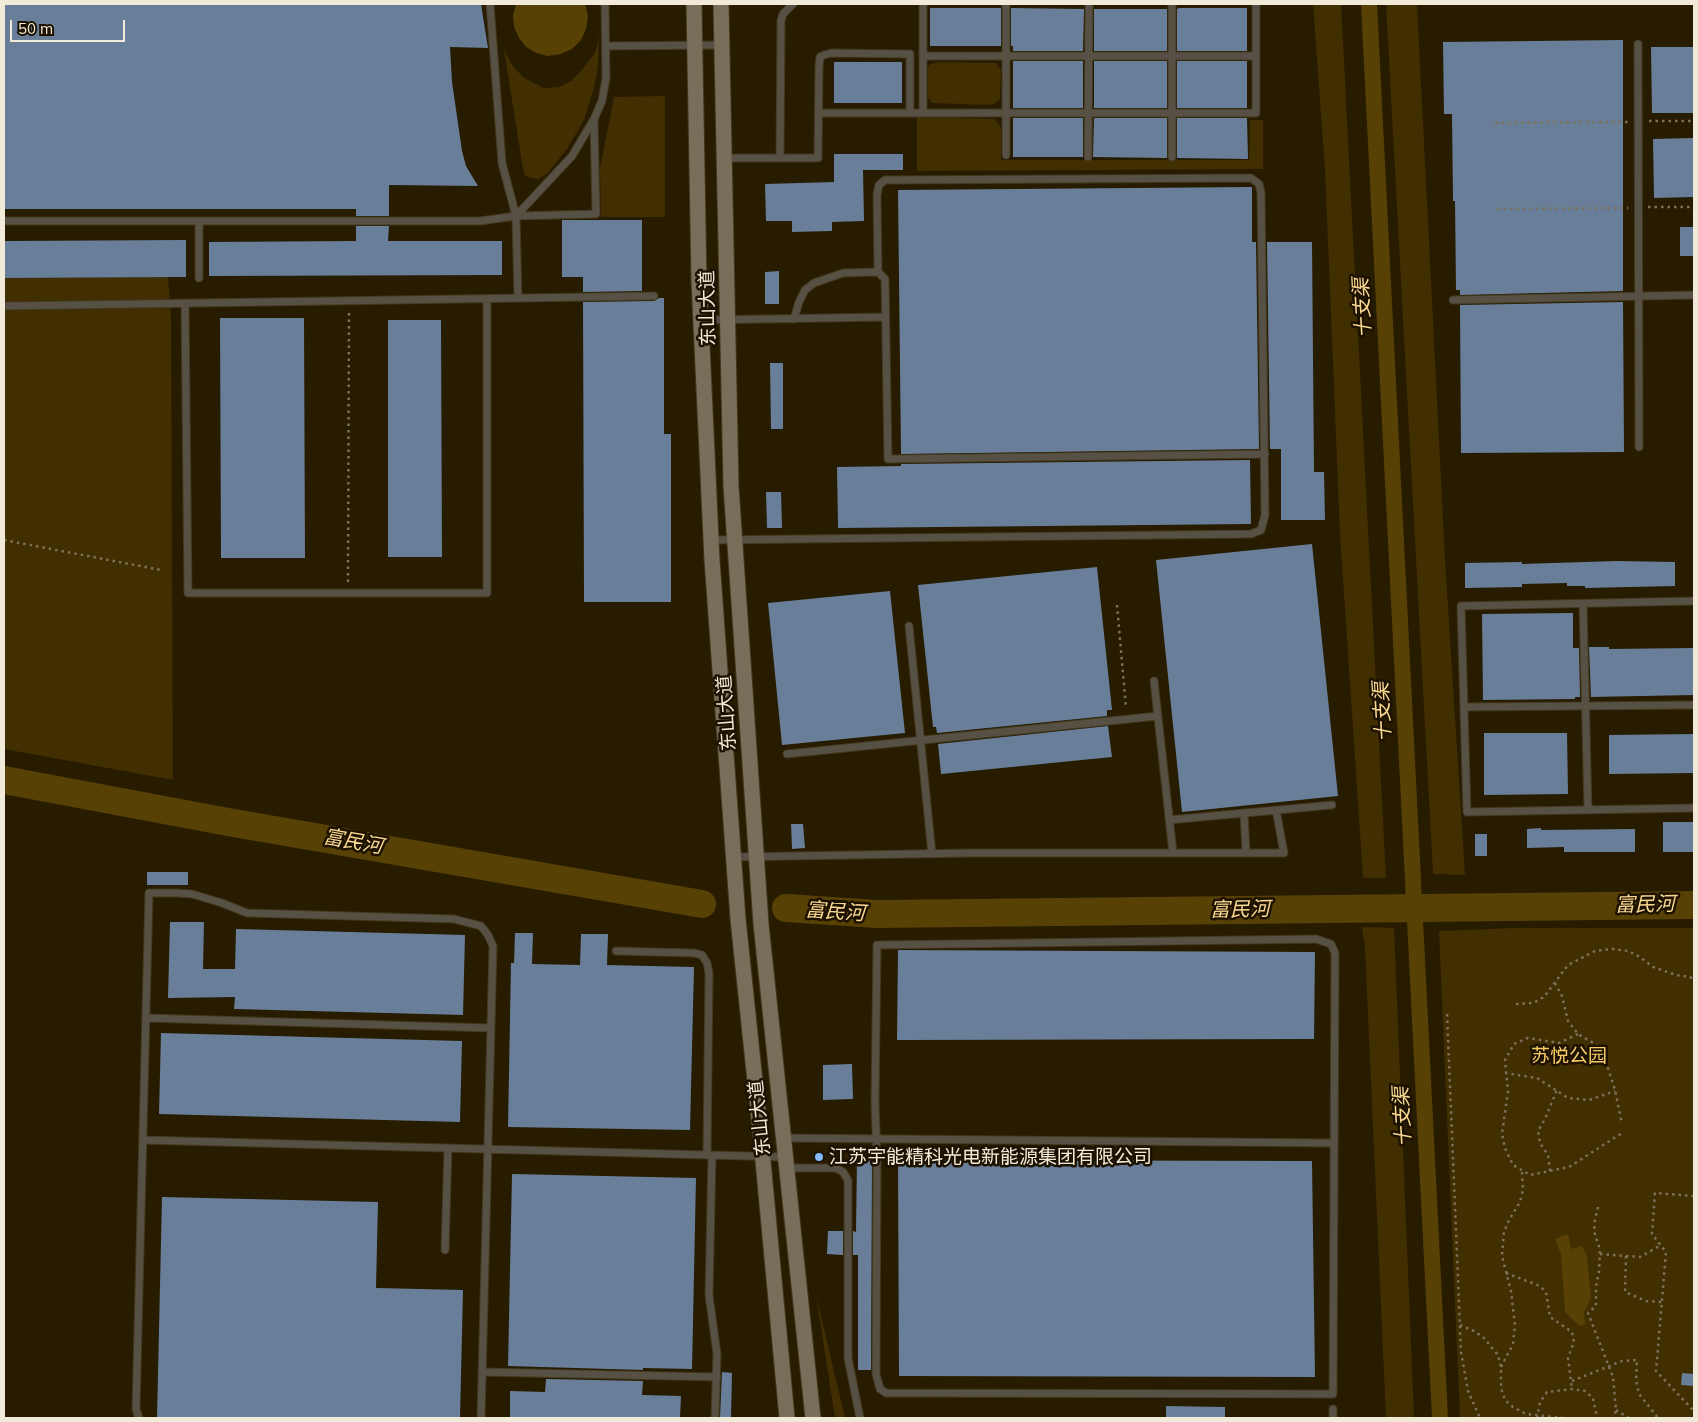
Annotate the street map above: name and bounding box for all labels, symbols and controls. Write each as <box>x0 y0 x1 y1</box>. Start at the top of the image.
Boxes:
scale bar <box>12 10 128 42</box>
text: 50 m <box>18 19 53 38</box>
street label: 东山大道 <box>696 270 720 346</box>
water label: 十支渠 <box>1349 277 1377 339</box>
street label: 东山大道 <box>713 674 741 752</box>
water label: 十支渠 <box>1369 681 1397 743</box>
water label: 富民河 <box>321 825 385 859</box>
water label: 富民河 <box>1615 892 1675 918</box>
water label: 富民河 <box>1210 897 1270 923</box>
water label: 富民河 <box>804 898 866 926</box>
park label: 苏悦公园 <box>1531 1045 1607 1067</box>
street label: 东山大道 <box>745 1079 775 1157</box>
water label: 十支渠 <box>1389 1086 1417 1148</box>
place label: 江苏宇能精科光电新能源集团有限公司 <box>829 1146 1152 1168</box>
marker: 江苏宇能精科光电新能源集团有限公司 <box>813 1151 825 1163</box>

